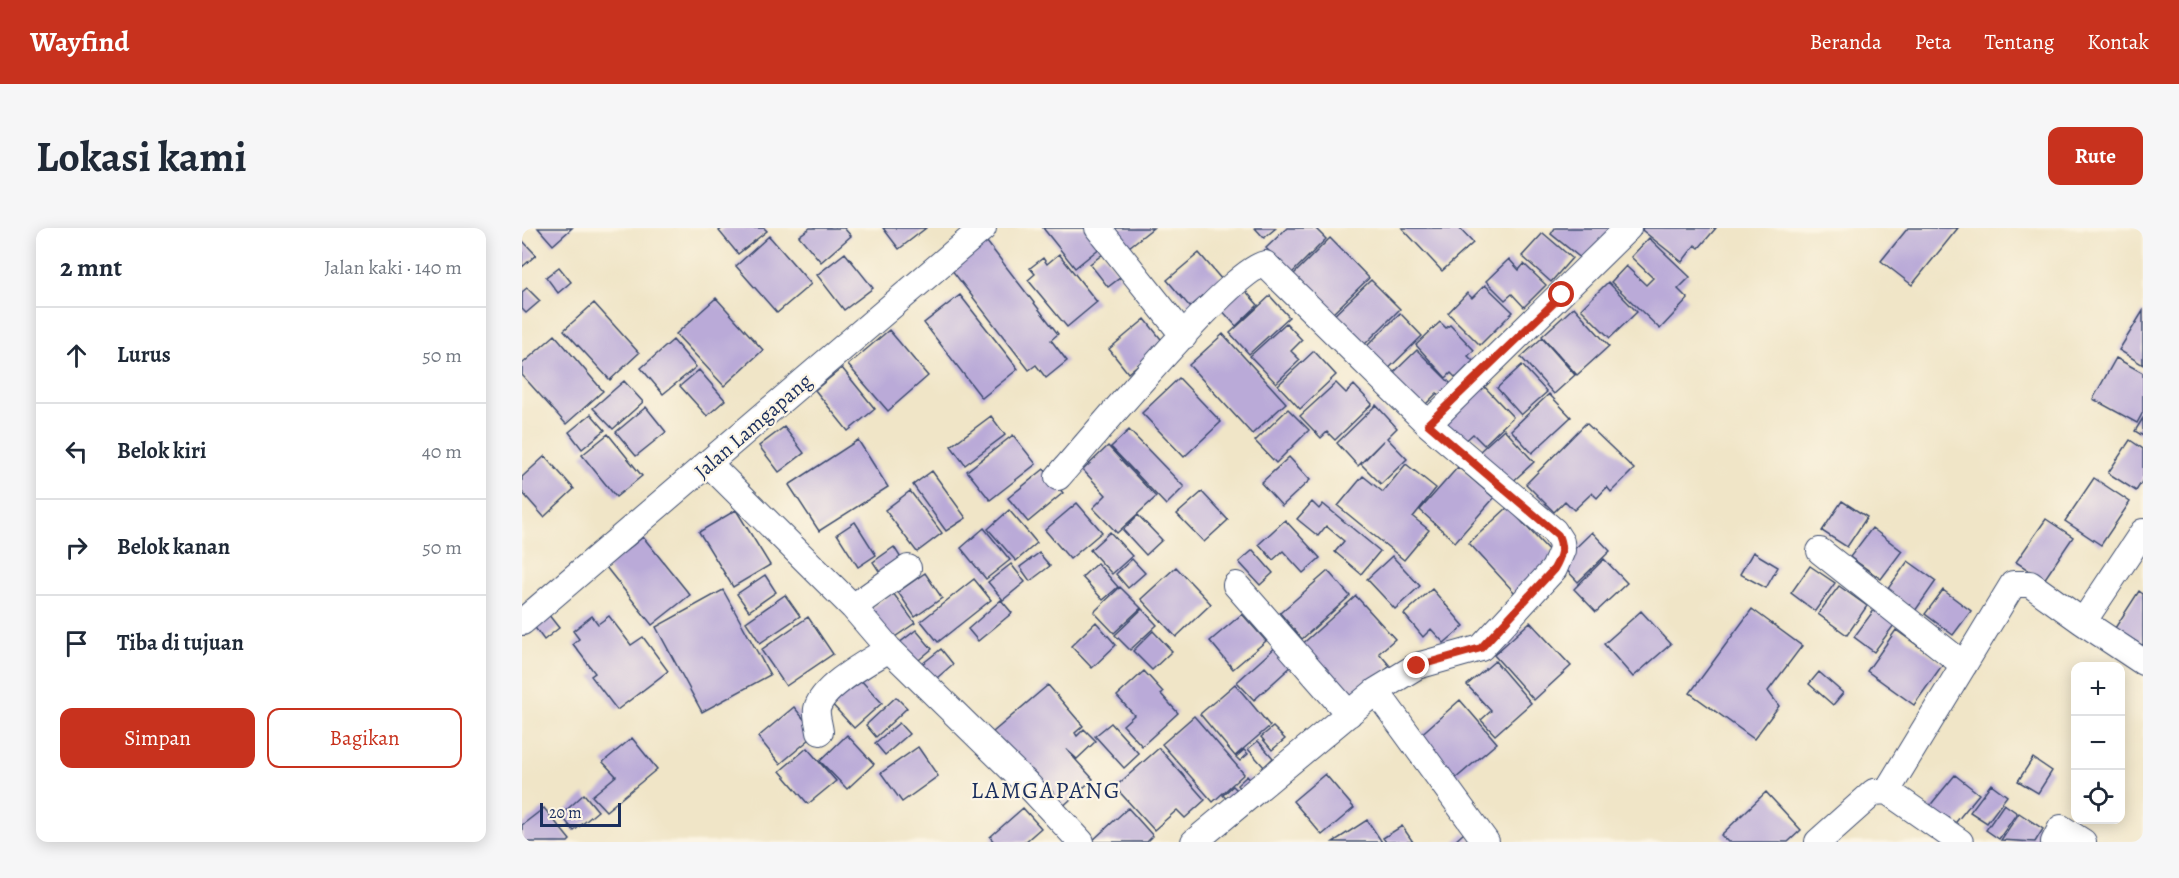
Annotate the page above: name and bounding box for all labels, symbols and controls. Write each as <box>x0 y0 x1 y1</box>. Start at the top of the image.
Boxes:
text: Wayfind <box>30 23 129 61</box>
text: Beranda <box>1810 28 1882 56</box>
text: Peta <box>1915 28 1951 56</box>
text: Tentang <box>1984 28 2054 56</box>
text: Kontak <box>2087 28 2149 56</box>
button: Rute <box>2048 127 2143 185</box>
text: Lokasi kami <box>36 128 247 185</box>
text: 2 mnt <box>60 250 122 285</box>
text: Jalan kaki · 140 m <box>324 254 462 281</box>
route start <box>1548 281 1574 307</box>
icon: ahead <box>60 339 93 372</box>
text: Lurus <box>117 340 171 370</box>
text: 50 m <box>422 342 462 369</box>
street label: Jalan Lamgapang <box>688 367 818 485</box>
icon: left <box>60 435 93 468</box>
text: Belok kiri <box>117 436 206 466</box>
text: 40 m <box>422 438 462 465</box>
icon: right <box>60 531 93 564</box>
text: Belok kanan <box>117 532 230 562</box>
text: 50 m <box>422 534 462 561</box>
icon: arrive <box>60 627 93 660</box>
text: Tiba di tujuan <box>117 628 244 658</box>
route end <box>1403 652 1429 678</box>
map controls <box>2071 662 2125 824</box>
button: + <box>2071 662 2125 716</box>
button: Simpan <box>60 708 255 768</box>
button: Bagikan <box>267 708 462 768</box>
button: − <box>2071 716 2125 770</box>
button: locate <box>2071 770 2125 824</box>
district label: LAMGAPANG <box>971 774 1121 806</box>
scale bar <box>540 800 621 828</box>
text: 20 m <box>549 802 582 824</box>

